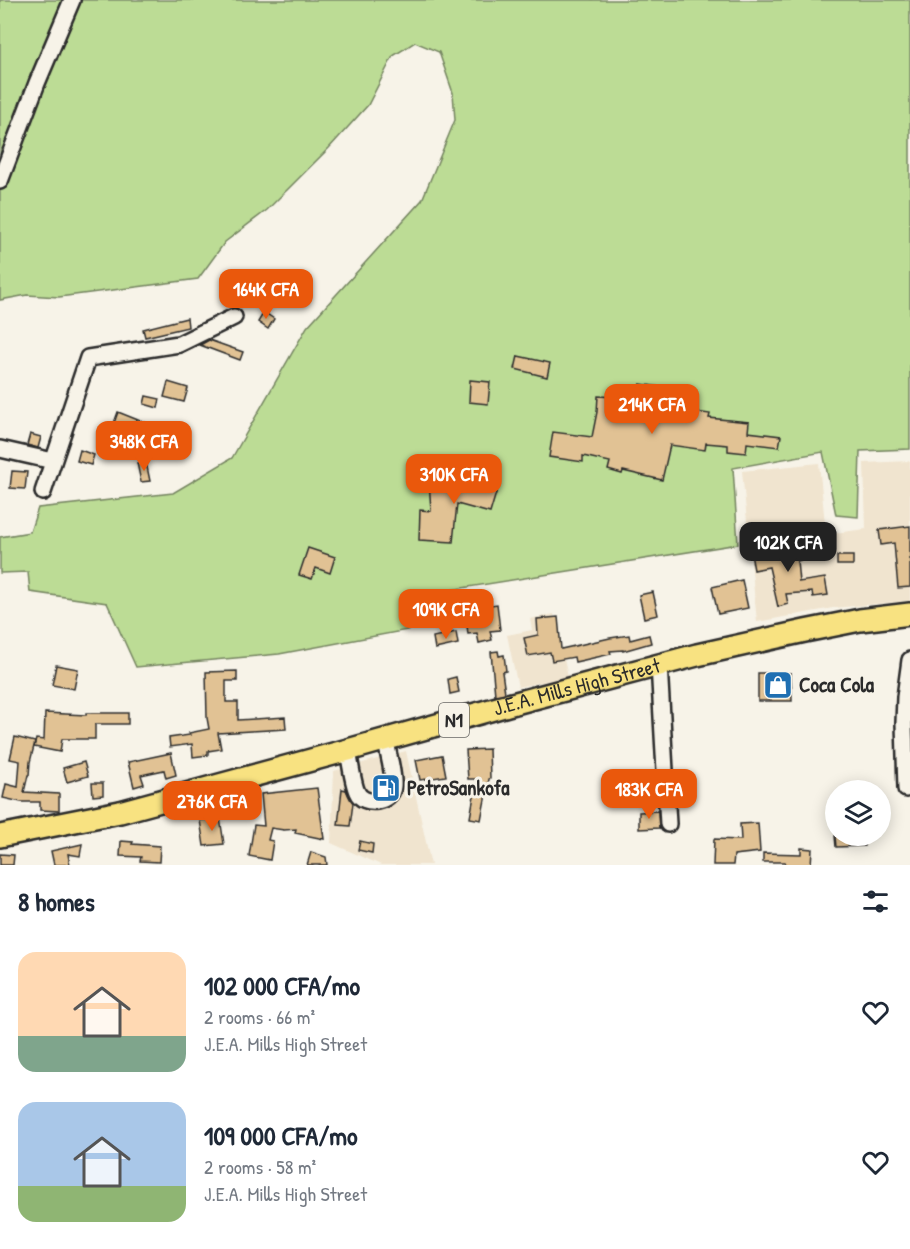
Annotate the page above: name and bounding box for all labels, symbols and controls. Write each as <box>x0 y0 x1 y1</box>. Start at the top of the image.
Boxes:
pin: 164K CFA <box>204 269 328 320</box>
text: 164K CFA <box>233 275 299 302</box>
pin: 214K CFA <box>590 384 714 435</box>
text: 214K CFA <box>618 390 686 417</box>
pin: 348K CFA <box>82 421 206 472</box>
text: 348K CFA <box>110 427 178 454</box>
pin: 310K CFA <box>392 454 516 505</box>
text: 310K CFA <box>420 460 488 487</box>
pin: 102K CFA <box>726 522 850 573</box>
text: 102K CFA <box>754 528 822 555</box>
pin: 109K CFA <box>384 589 508 640</box>
text: 109K CFA <box>413 595 479 622</box>
street label: J.E.A. Mills High Street <box>490 650 664 722</box>
shop icon: Coca Cola <box>762 669 794 701</box>
place label: Coca Cola <box>799 670 875 699</box>
road number: N1 <box>439 703 469 737</box>
pin: 183K CFA <box>587 769 711 820</box>
fuel station icon: PetroSankofa <box>370 772 402 804</box>
place label: PetroSankofa <box>407 773 510 802</box>
text: 183K CFA <box>615 775 683 802</box>
map controls <box>825 780 891 846</box>
button: layers <box>825 780 891 846</box>
pin: 276K CFA <box>150 781 274 832</box>
text: 276K CFA <box>177 787 247 814</box>
text: 8 homes <box>18 884 95 919</box>
icon: filters <box>859 885 892 918</box>
text: 102 000 CFA/mo <box>204 968 360 1003</box>
icon: home <box>66 976 138 1048</box>
icon: heart <box>859 996 892 1029</box>
text: 2 rooms · 66 m² <box>204 1003 315 1030</box>
text: J.E.A. Mills High Street <box>204 1030 367 1057</box>
text: 109 000 CFA/mo <box>204 1118 357 1153</box>
icon: home <box>66 1126 138 1198</box>
icon: heart <box>859 1146 892 1179</box>
text: 2 rooms · 58 m² <box>204 1153 316 1180</box>
text: J.E.A. Mills High Street <box>204 1180 367 1207</box>

